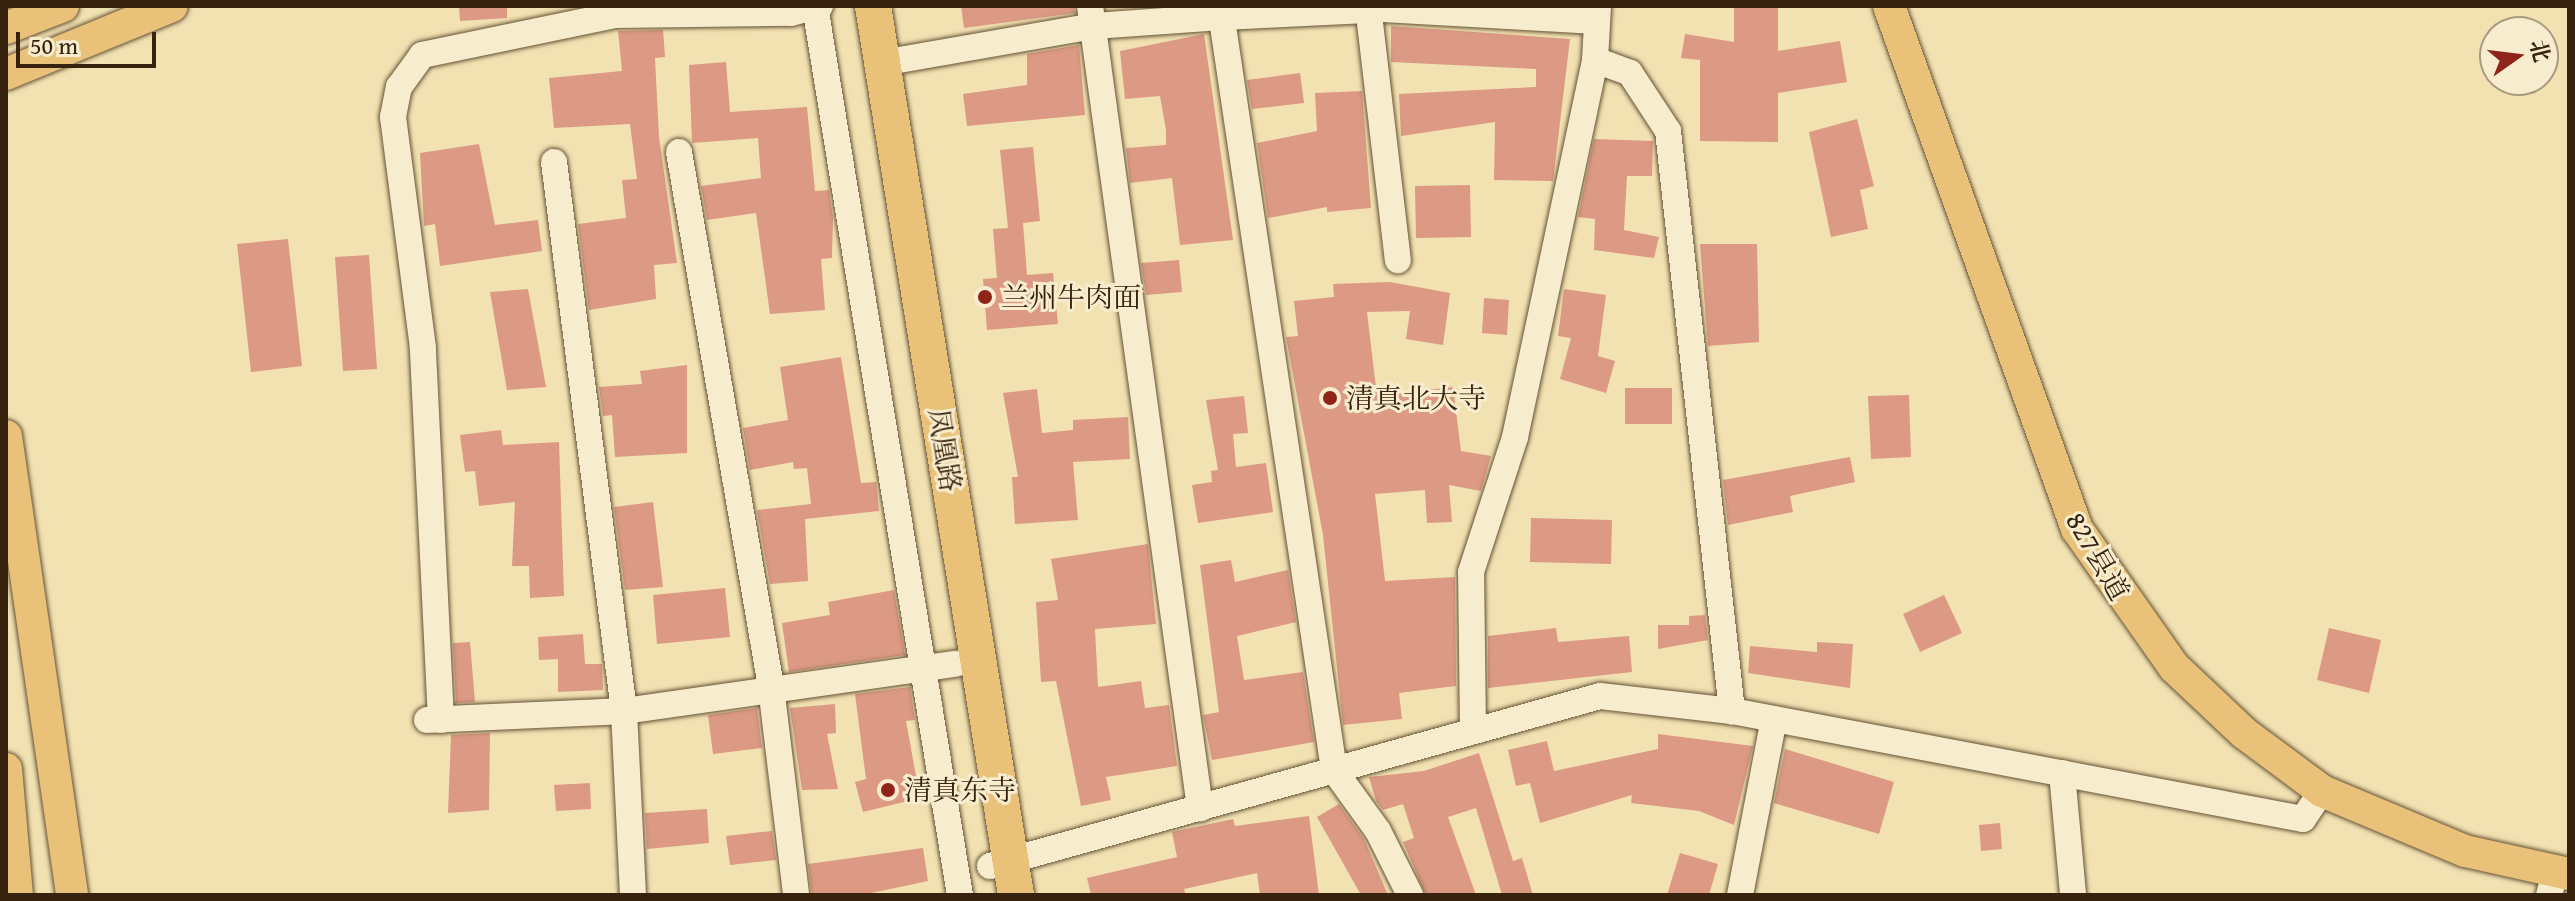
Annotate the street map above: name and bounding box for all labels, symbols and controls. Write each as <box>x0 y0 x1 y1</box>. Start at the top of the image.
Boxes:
scale bar <box>20 16 160 66</box>
north arrow <box>2479 16 2559 96</box>
text: 50 m <box>30 28 78 63</box>
text: 北 <box>2522 36 2559 65</box>
place label: 兰州牛肉面 <box>1001 280 1141 314</box>
marker: 兰州牛肉面 <box>976 288 994 306</box>
place label: 清真北大寺 <box>1346 381 1486 415</box>
marker: 清真北大寺 <box>1321 389 1339 407</box>
street label: 凤凰路 <box>922 406 968 494</box>
street label: 827县道 <box>2059 506 2137 606</box>
place label: 清真东寺 <box>904 773 1016 807</box>
marker: 清真东寺 <box>879 781 897 799</box>

